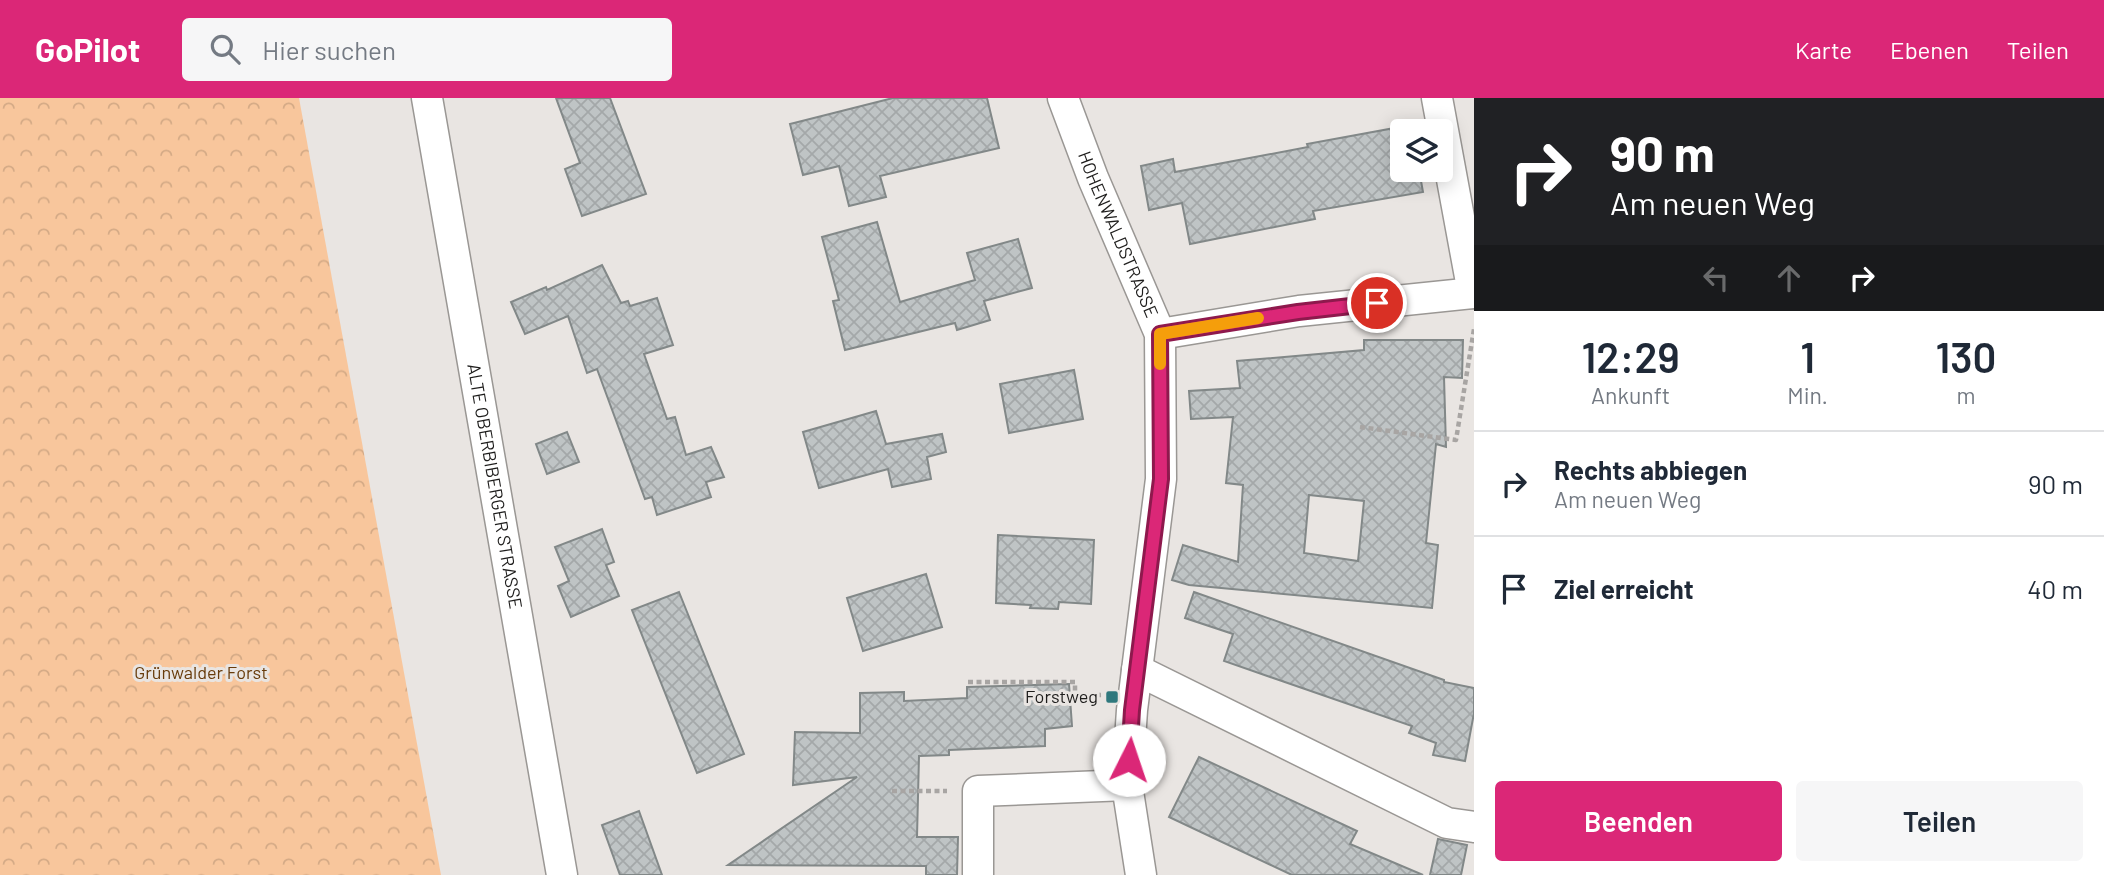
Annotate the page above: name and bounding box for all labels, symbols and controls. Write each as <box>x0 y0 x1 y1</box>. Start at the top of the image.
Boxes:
search box <box>182 18 672 81</box>
text: GoPilot <box>35 29 140 69</box>
icon: search <box>206 30 244 68</box>
text: Hier suchen <box>262 34 396 65</box>
text: Karte <box>1795 35 1852 64</box>
text: Ebenen <box>1890 35 1969 64</box>
text: Teilen <box>2007 35 2069 64</box>
map controls <box>1390 119 1453 182</box>
button: layers <box>1390 119 1453 182</box>
text: 90 m <box>1610 123 1715 182</box>
icon: right <box>1495 126 1586 217</box>
street label: HOHENWALDSTRASSE <box>1074 148 1164 321</box>
text: Am neuen Weg <box>1610 183 1815 221</box>
icon: left <box>1697 259 1735 297</box>
icon: ahead <box>1770 259 1808 297</box>
icon: right <box>1843 259 1881 297</box>
pin <box>1347 273 1407 333</box>
icon: arrive <box>1358 284 1396 322</box>
text: 12:29 <box>1582 331 1680 381</box>
text: 1 <box>1800 331 1815 381</box>
text: 130 <box>1935 331 1996 381</box>
street label: ALTE OBERBIBERGER STRASSE <box>463 362 528 610</box>
text: Ankunft <box>1591 381 1670 409</box>
text: Min. <box>1787 381 1828 409</box>
text: m <box>1956 381 1975 409</box>
text: Rechts abbiegen <box>1554 454 1747 485</box>
icon: right <box>1495 465 1533 503</box>
text: 90 m <box>2028 468 2083 499</box>
text: Am neuen Weg <box>1554 485 1701 513</box>
icon: arrive <box>1495 570 1533 608</box>
text: Ziel erreicht <box>1554 573 1694 604</box>
text: 40 m <box>2027 573 2083 604</box>
park label: Grünwalder Forst <box>134 661 268 683</box>
place label: Forstweg <box>1025 685 1098 707</box>
marker: Forstweg <box>1104 689 1120 705</box>
position arrow <box>1092 723 1166 797</box>
button: Beenden <box>1495 781 1782 861</box>
button: Teilen <box>1796 781 2083 861</box>

